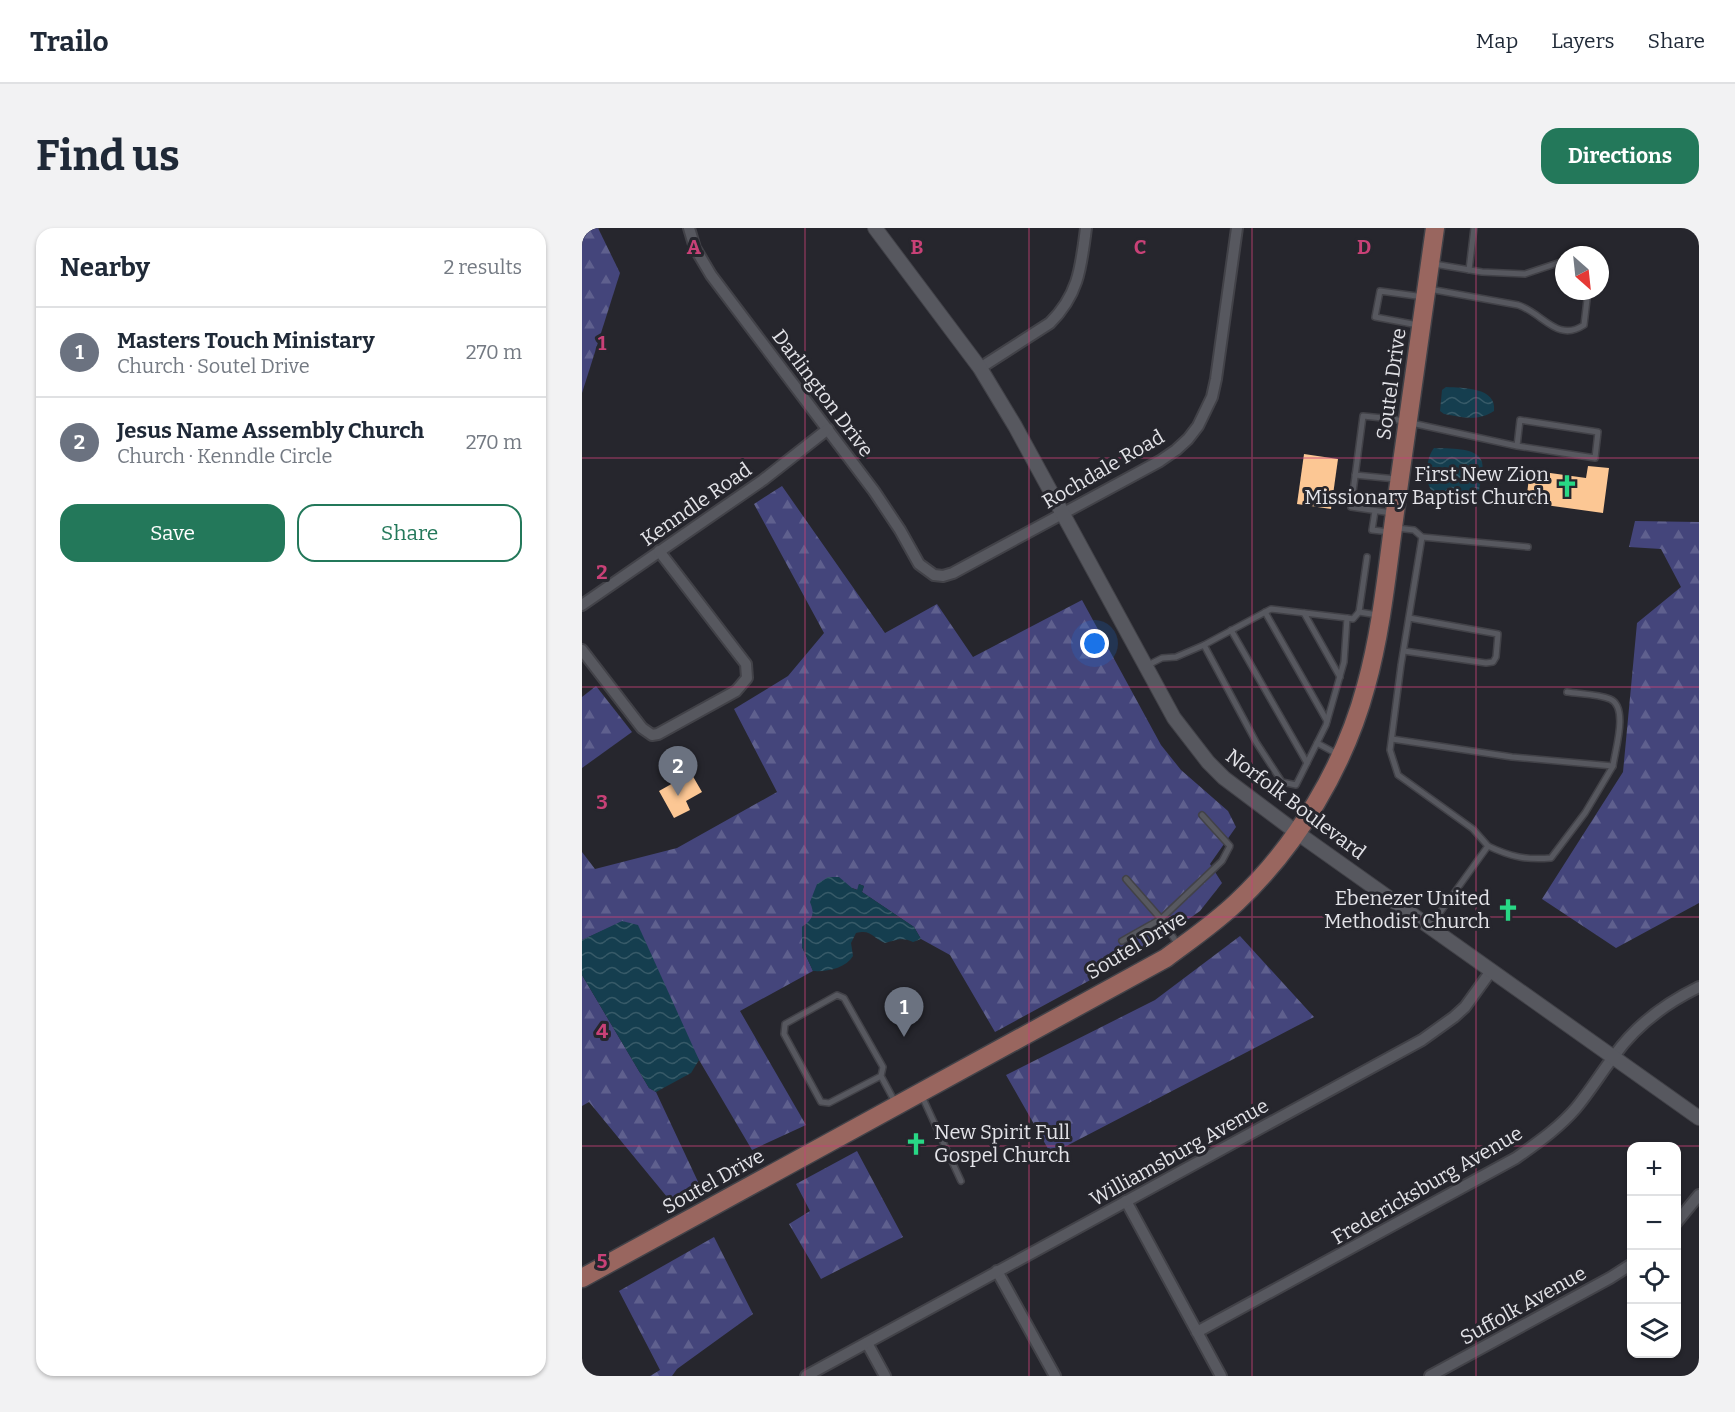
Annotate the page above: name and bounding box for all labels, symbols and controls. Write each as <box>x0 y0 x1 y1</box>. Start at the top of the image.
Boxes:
text: Trailo <box>30 25 109 58</box>
text: Map <box>1476 28 1518 54</box>
text: Layers <box>1551 28 1615 54</box>
text: Share <box>1648 28 1705 54</box>
button: Directions <box>1541 128 1699 184</box>
text: Find us <box>36 131 180 181</box>
text: A <box>687 235 702 259</box>
text: B <box>911 235 924 259</box>
text: C <box>1134 235 1146 259</box>
text: D <box>1357 235 1371 259</box>
north arrow <box>1555 246 1609 300</box>
text: Nearby <box>60 252 150 283</box>
text: 2 results <box>443 255 522 279</box>
street label: Darlington Drive <box>767 325 879 461</box>
text: Masters Touch Ministary <box>117 327 375 354</box>
street label: Soutel Drive <box>1371 327 1411 441</box>
text: 1 <box>598 331 607 355</box>
text: 1 <box>75 340 84 364</box>
text: 270 m <box>466 340 522 364</box>
text: Church · Soutel Drive <box>117 354 310 378</box>
text: Jesus Name Assembly Church <box>117 417 424 444</box>
street label: Rochdale Road <box>1038 424 1168 514</box>
text: 2 <box>74 430 85 454</box>
text: 270 m <box>466 430 522 454</box>
text: Church · Kenndle Circle <box>117 444 332 468</box>
street label: Kenndle Road <box>636 457 756 551</box>
place label: First New Zion Missionary Baptist Church <box>1304 462 1550 509</box>
church icon: First New Zion Missionary Baptist Church <box>1554 473 1580 499</box>
button: Save <box>60 504 285 562</box>
button: Share <box>297 504 522 562</box>
text: 2 <box>596 560 608 584</box>
your location <box>1080 629 1109 658</box>
street label: Norfolk Boulevard <box>1221 744 1371 865</box>
pin: 2 <box>658 746 698 796</box>
text: 3 <box>596 790 608 814</box>
place label: Ebenezer United Methodist Church <box>1324 886 1491 933</box>
church icon: Ebenezer United Methodist Church <box>1495 897 1521 923</box>
street label: Soutel Drive <box>1082 906 1190 984</box>
pin: 1 <box>884 988 924 1037</box>
text: 4 <box>596 1019 608 1043</box>
street label: Williamsburg Avenue <box>1086 1093 1272 1211</box>
place label: New Spirit Full Gospel Church <box>934 1120 1071 1167</box>
street label: Fredericksburg Avenue <box>1328 1121 1526 1249</box>
church icon: New Spirit Full Gospel Church <box>903 1131 929 1157</box>
map controls <box>1627 1142 1681 1358</box>
button: + <box>1627 1142 1681 1196</box>
street label: Soutel Drive <box>658 1143 768 1219</box>
button: − <box>1627 1196 1681 1250</box>
text: 5 <box>597 1249 608 1273</box>
button: locate <box>1627 1250 1681 1304</box>
street label: Suffolk Avenue <box>1456 1260 1590 1350</box>
button: layers <box>1627 1304 1681 1358</box>

